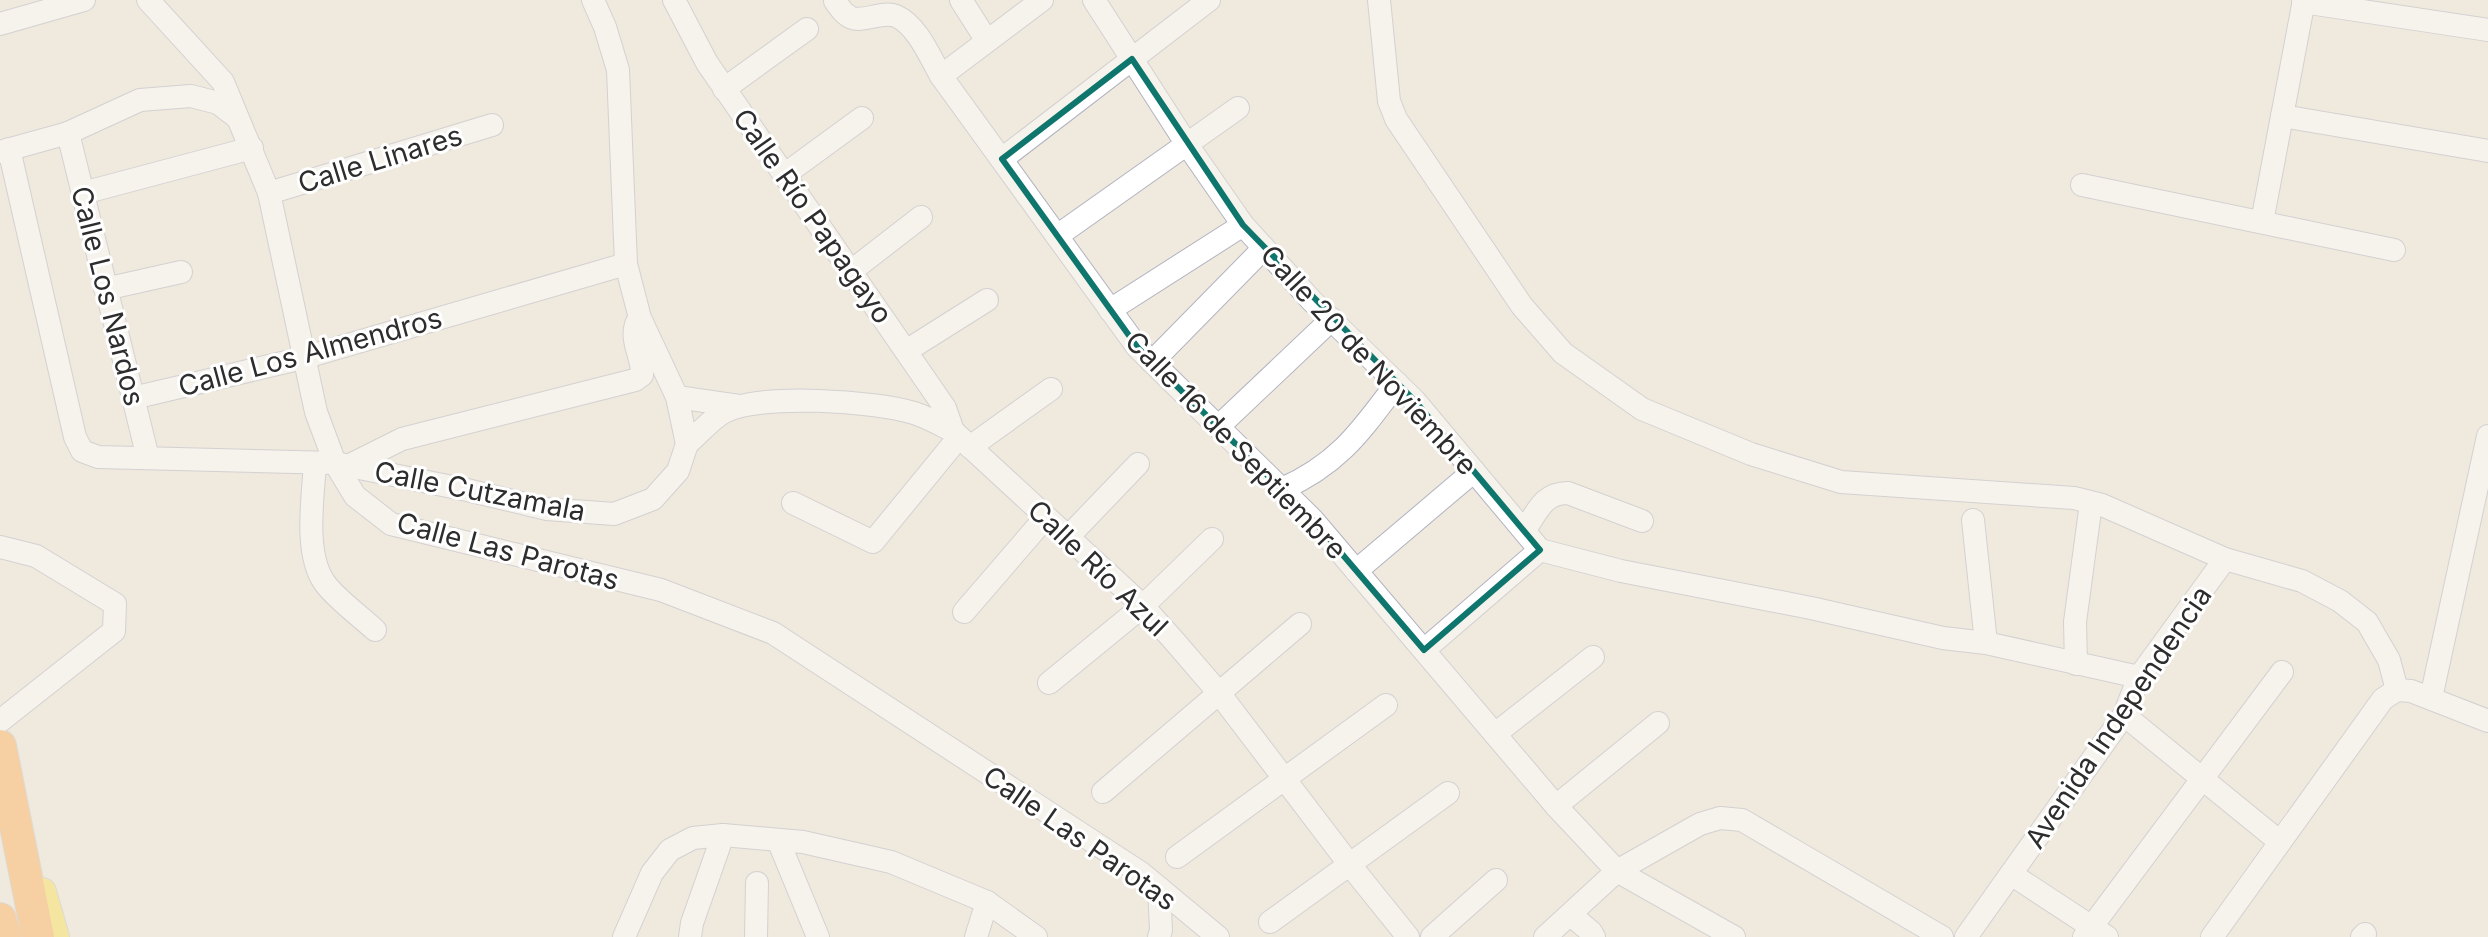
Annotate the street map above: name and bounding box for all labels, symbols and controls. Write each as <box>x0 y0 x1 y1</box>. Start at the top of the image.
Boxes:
street label: Calle Río Papagayo <box>726 102 900 330</box>
street label: Calle Linares <box>294 118 466 200</box>
street label: Calle Los Nardos <box>64 183 152 409</box>
street label: Calle 20 de Noviembre <box>1254 238 1484 482</box>
street label: Calle Los Almendros <box>174 300 446 404</box>
street label: Calle 16 de Septiembre <box>1118 324 1354 566</box>
street label: Calle Cutzamala <box>372 454 588 528</box>
street label: Calle Río Azul <box>1021 493 1175 643</box>
street label: Calle Las Parotas <box>393 505 623 597</box>
street label: Avenida Independencia <box>2017 579 2219 855</box>
street label: Calle Las Parotas <box>977 759 1183 917</box>

